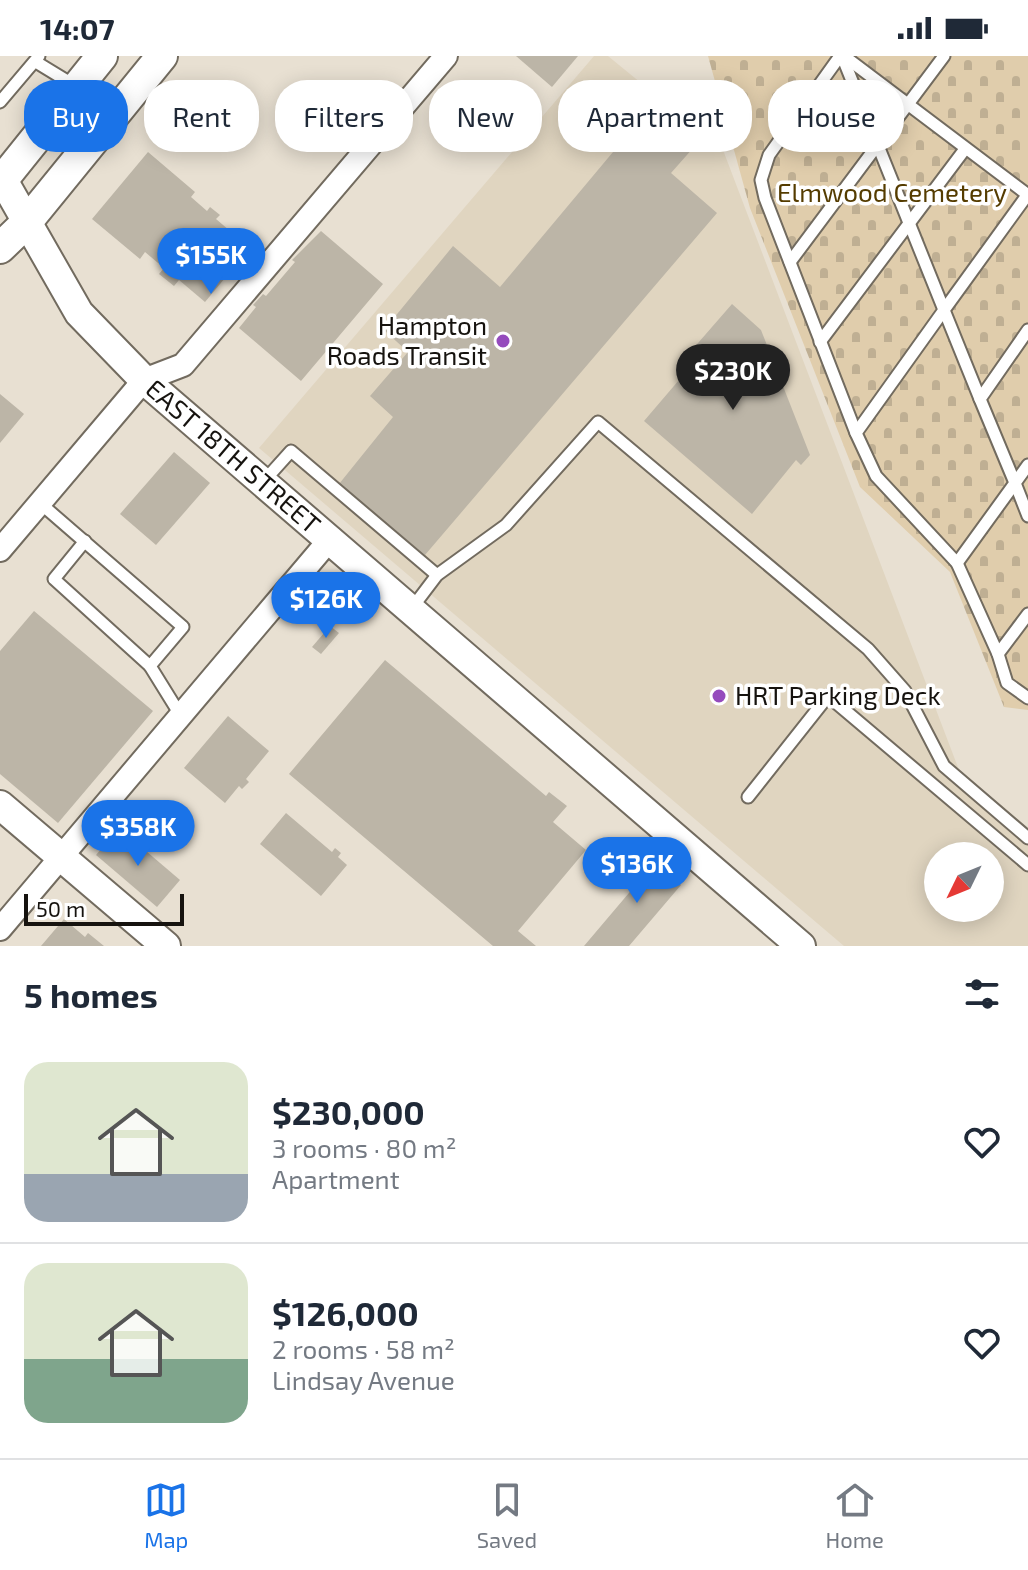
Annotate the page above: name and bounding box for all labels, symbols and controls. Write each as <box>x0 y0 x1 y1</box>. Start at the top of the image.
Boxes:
text: 14:07 <box>40 10 115 46</box>
chip: Buy <box>24 80 128 152</box>
chip: Rent <box>144 80 259 152</box>
chip: Filters <box>275 80 413 152</box>
chip: New <box>429 80 542 152</box>
chip: Apartment <box>558 80 752 152</box>
chip: House <box>768 80 904 152</box>
park label: Elmwood Cemetery <box>777 176 1007 207</box>
pin: $155K <box>155 228 267 296</box>
text: $155K <box>175 238 247 269</box>
place label: Hampton Roads Transit <box>327 309 487 370</box>
marker: Hampton Roads Transit <box>494 332 512 350</box>
pin: $230K <box>677 344 789 412</box>
text: $230K <box>694 354 772 385</box>
street label: EAST 18TH STREET <box>140 372 327 539</box>
pin: $126K <box>270 572 382 640</box>
text: $126K <box>289 582 363 613</box>
place label: HRT Parking Deck <box>735 679 941 710</box>
marker: HRT Parking Deck <box>710 687 728 705</box>
pin: $358K <box>82 800 194 868</box>
text: $358K <box>100 810 176 841</box>
pin: $136K <box>581 837 693 905</box>
north arrow <box>924 842 1004 922</box>
map controls <box>924 842 1004 922</box>
text: $136K <box>601 847 673 878</box>
scale bar <box>24 890 184 926</box>
text: 50 m <box>36 895 85 921</box>
icon: filters <box>960 972 1004 1016</box>
text: 5 homes <box>24 974 158 1015</box>
text: $230,000 <box>272 1091 425 1132</box>
icon: home <box>88 1094 184 1190</box>
icon: heart <box>960 1120 1004 1164</box>
text: 3 rooms · 80 m² <box>272 1132 456 1163</box>
text: Apartment <box>272 1163 400 1194</box>
text: $126,000 <box>272 1292 419 1333</box>
icon: home <box>88 1295 184 1391</box>
icon: heart <box>960 1321 1004 1365</box>
text: 2 rooms · 58 m² <box>272 1333 455 1364</box>
text: Lindsay Avenue <box>272 1364 455 1395</box>
tab: Map <box>144 1478 188 1552</box>
tab: Saved <box>477 1478 537 1552</box>
tab: Home <box>825 1478 884 1552</box>

